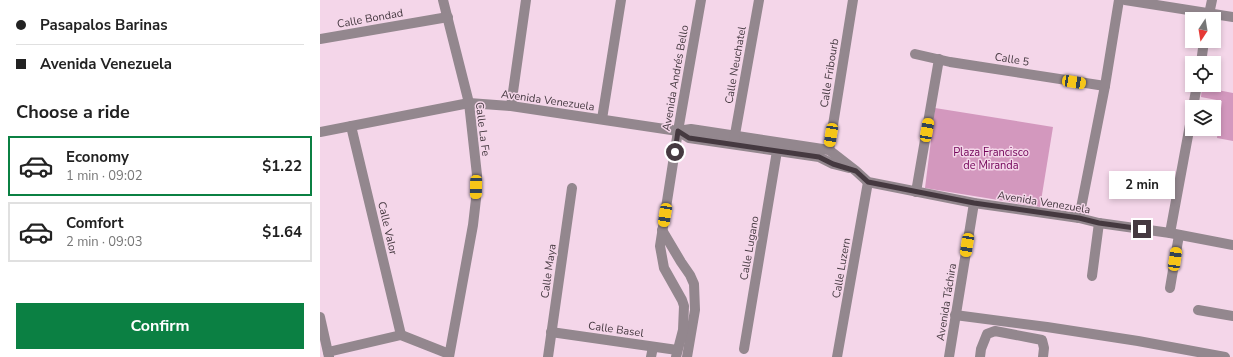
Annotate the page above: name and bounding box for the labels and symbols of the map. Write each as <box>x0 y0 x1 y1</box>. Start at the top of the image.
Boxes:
street label: Calle Bondad <box>336 5 404 32</box>
north arrow <box>1185 12 1221 48</box>
street label: Avenida Andrés Bello <box>659 24 692 132</box>
street label: Calle Neuchatel <box>721 24 750 105</box>
street label: Calle Fribourb <box>817 38 842 109</box>
street label: Calle 5 <box>994 49 1031 70</box>
car <box>1061 74 1087 90</box>
street label: Avenida Venezuela <box>500 87 596 114</box>
street label: Calle La Fe <box>472 101 493 157</box>
car <box>919 117 935 143</box>
car <box>823 122 839 148</box>
route start <box>666 143 684 161</box>
park label: Plaza Francisco de Miranda <box>953 145 1029 173</box>
callout: 2 min <box>1109 171 1175 199</box>
car <box>470 175 482 199</box>
street label: Avenida Venezuela <box>996 188 1092 217</box>
street label: Calle Valor <box>374 200 401 256</box>
car <box>657 202 673 228</box>
street label: Calle Lugano <box>736 215 763 281</box>
route end <box>1133 220 1151 238</box>
car <box>959 232 975 258</box>
street label: Calle Luzern <box>829 237 854 300</box>
street label: Calle Maya <box>537 243 560 299</box>
car <box>1167 246 1183 272</box>
street label: Avenida Táchira <box>933 262 960 342</box>
street label: Calle Basel <box>587 318 645 341</box>

